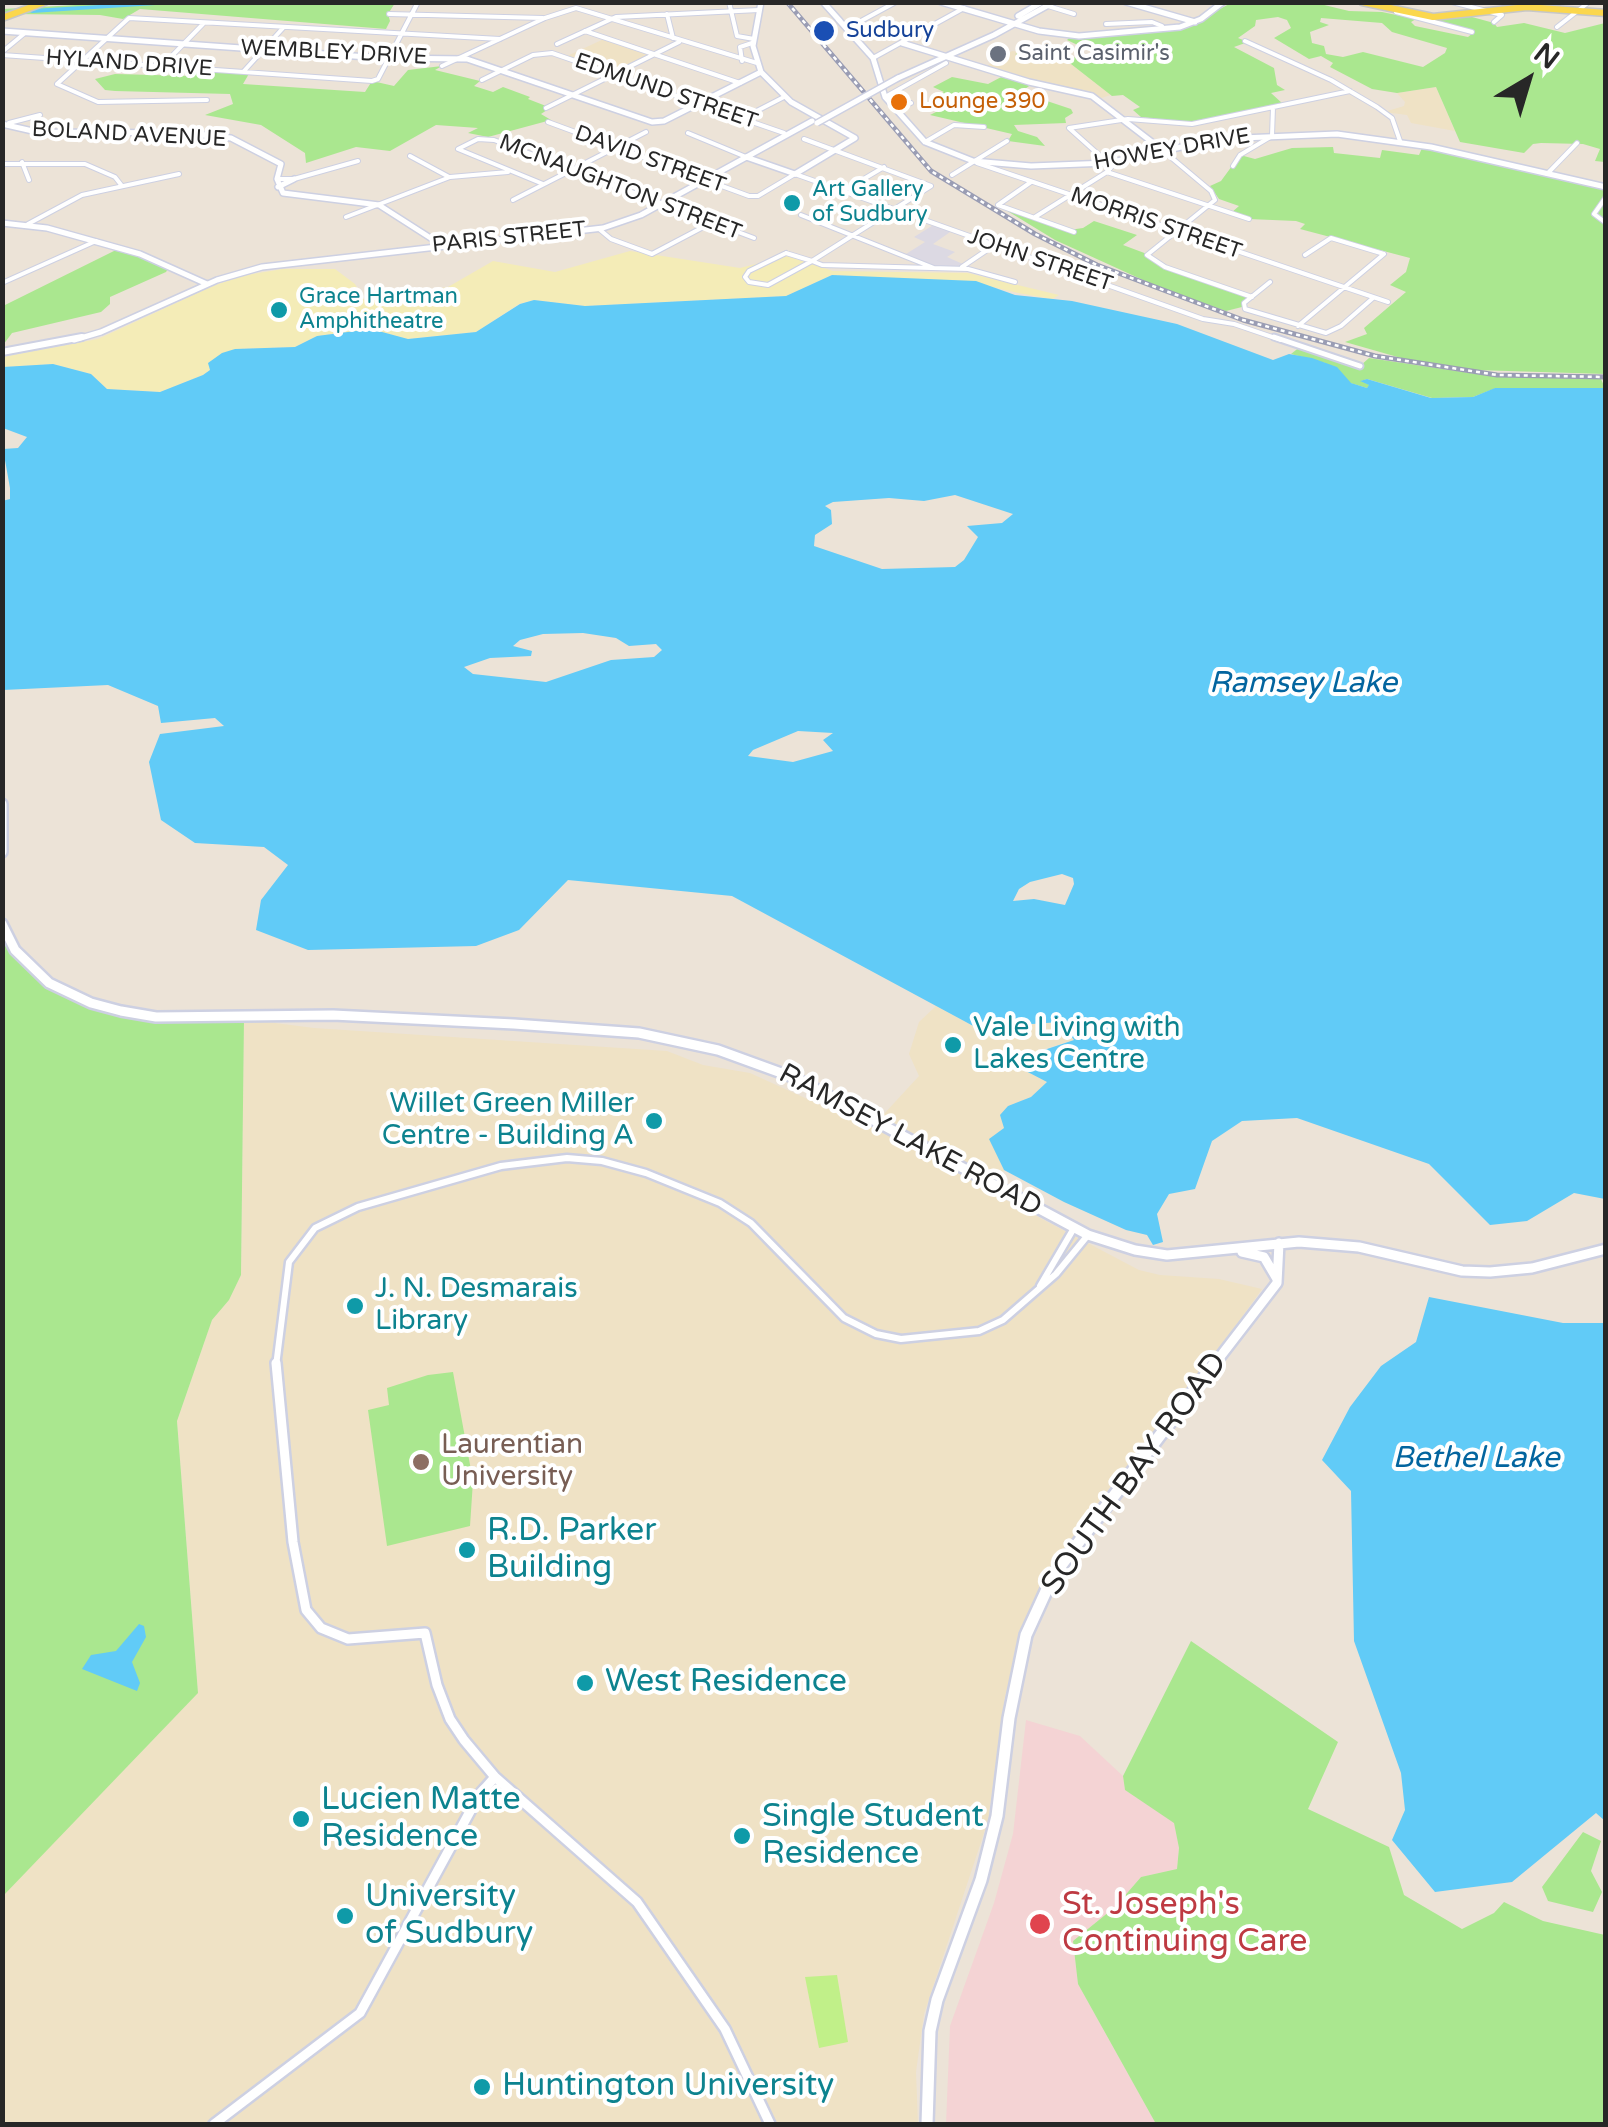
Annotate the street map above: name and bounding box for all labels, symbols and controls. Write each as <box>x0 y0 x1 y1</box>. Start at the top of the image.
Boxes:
marker: Sudbury <box>811 18 837 44</box>
place label: Sudbury <box>846 18 934 44</box>
north arrow <box>1478 30 1578 130</box>
street label: WEMBLEY DRIVE <box>240 35 428 71</box>
text: N <box>1527 36 1566 77</box>
place label: Saint Casimir's <box>1018 41 1170 67</box>
marker: Saint Casimir's <box>987 43 1009 65</box>
street label: HYLAND DRIVE <box>45 45 213 83</box>
street label: EDMUND STREET <box>571 48 761 136</box>
place label: Lounge 390 <box>919 89 1045 115</box>
marker: Lounge 390 <box>888 91 910 113</box>
street label: BOLAND AVENUE <box>31 117 227 153</box>
street label: DAVID STREET <box>571 120 729 200</box>
street label: HOWEY DRIVE <box>1092 123 1252 177</box>
street label: MCNAUGHTON STREET <box>495 130 745 246</box>
place label: Art Gallery of Sudbury <box>812 177 928 228</box>
street label: MORRIS STREET <box>1067 182 1245 266</box>
marker: Art Gallery of Sudbury <box>781 192 803 214</box>
street label: PARIS STREET <box>431 217 587 259</box>
street label: JOHN STREET <box>964 224 1116 298</box>
place label: Grace Hartman Amphitheatre <box>299 284 458 336</box>
marker: Grace Hartman Amphitheatre <box>268 299 290 321</box>
water label: Ramsey Lake <box>1209 666 1397 702</box>
place label: Vale Living with Lakes Centre <box>973 1012 1181 1078</box>
marker: Vale Living with Lakes Centre <box>942 1034 964 1056</box>
street label: RAMSEY LAKE ROAD <box>773 1057 1047 1225</box>
place label: Willet Green Miller Centre - Building A <box>382 1088 634 1154</box>
marker: Willet Green Miller Centre - Building A <box>643 1110 665 1132</box>
place label: J. N. Desmarais Library <box>375 1273 578 1339</box>
marker: J. N. Desmarais Library <box>344 1295 366 1317</box>
street label: SOUTH BAY ROAD <box>1034 1345 1236 1603</box>
place label: Laurentian University <box>441 1429 583 1495</box>
water label: Bethel Lake <box>1393 1441 1559 1477</box>
marker: Laurentian University <box>410 1451 432 1473</box>
place label: R.D. Parker Building <box>487 1513 656 1588</box>
marker: R.D. Parker Building <box>456 1539 478 1561</box>
place label: West Residence <box>605 1664 847 1702</box>
marker: West Residence <box>574 1672 596 1694</box>
place label: Lucien Matte Residence <box>321 1782 521 1857</box>
place label: Single Student Residence <box>762 1799 984 1874</box>
marker: Lucien Matte Residence <box>290 1808 312 1830</box>
marker: Single Student Residence <box>731 1825 753 1847</box>
place label: University of Sudbury <box>365 1879 533 1954</box>
place label: St. Joseph's Continuing Care <box>1062 1887 1307 1962</box>
marker: University of Sudbury <box>334 1905 356 1927</box>
marker: St. Joseph's Continuing Care <box>1027 1911 1053 1937</box>
place label: Huntington University <box>502 2068 834 2106</box>
marker: Huntington University <box>471 2076 493 2098</box>

